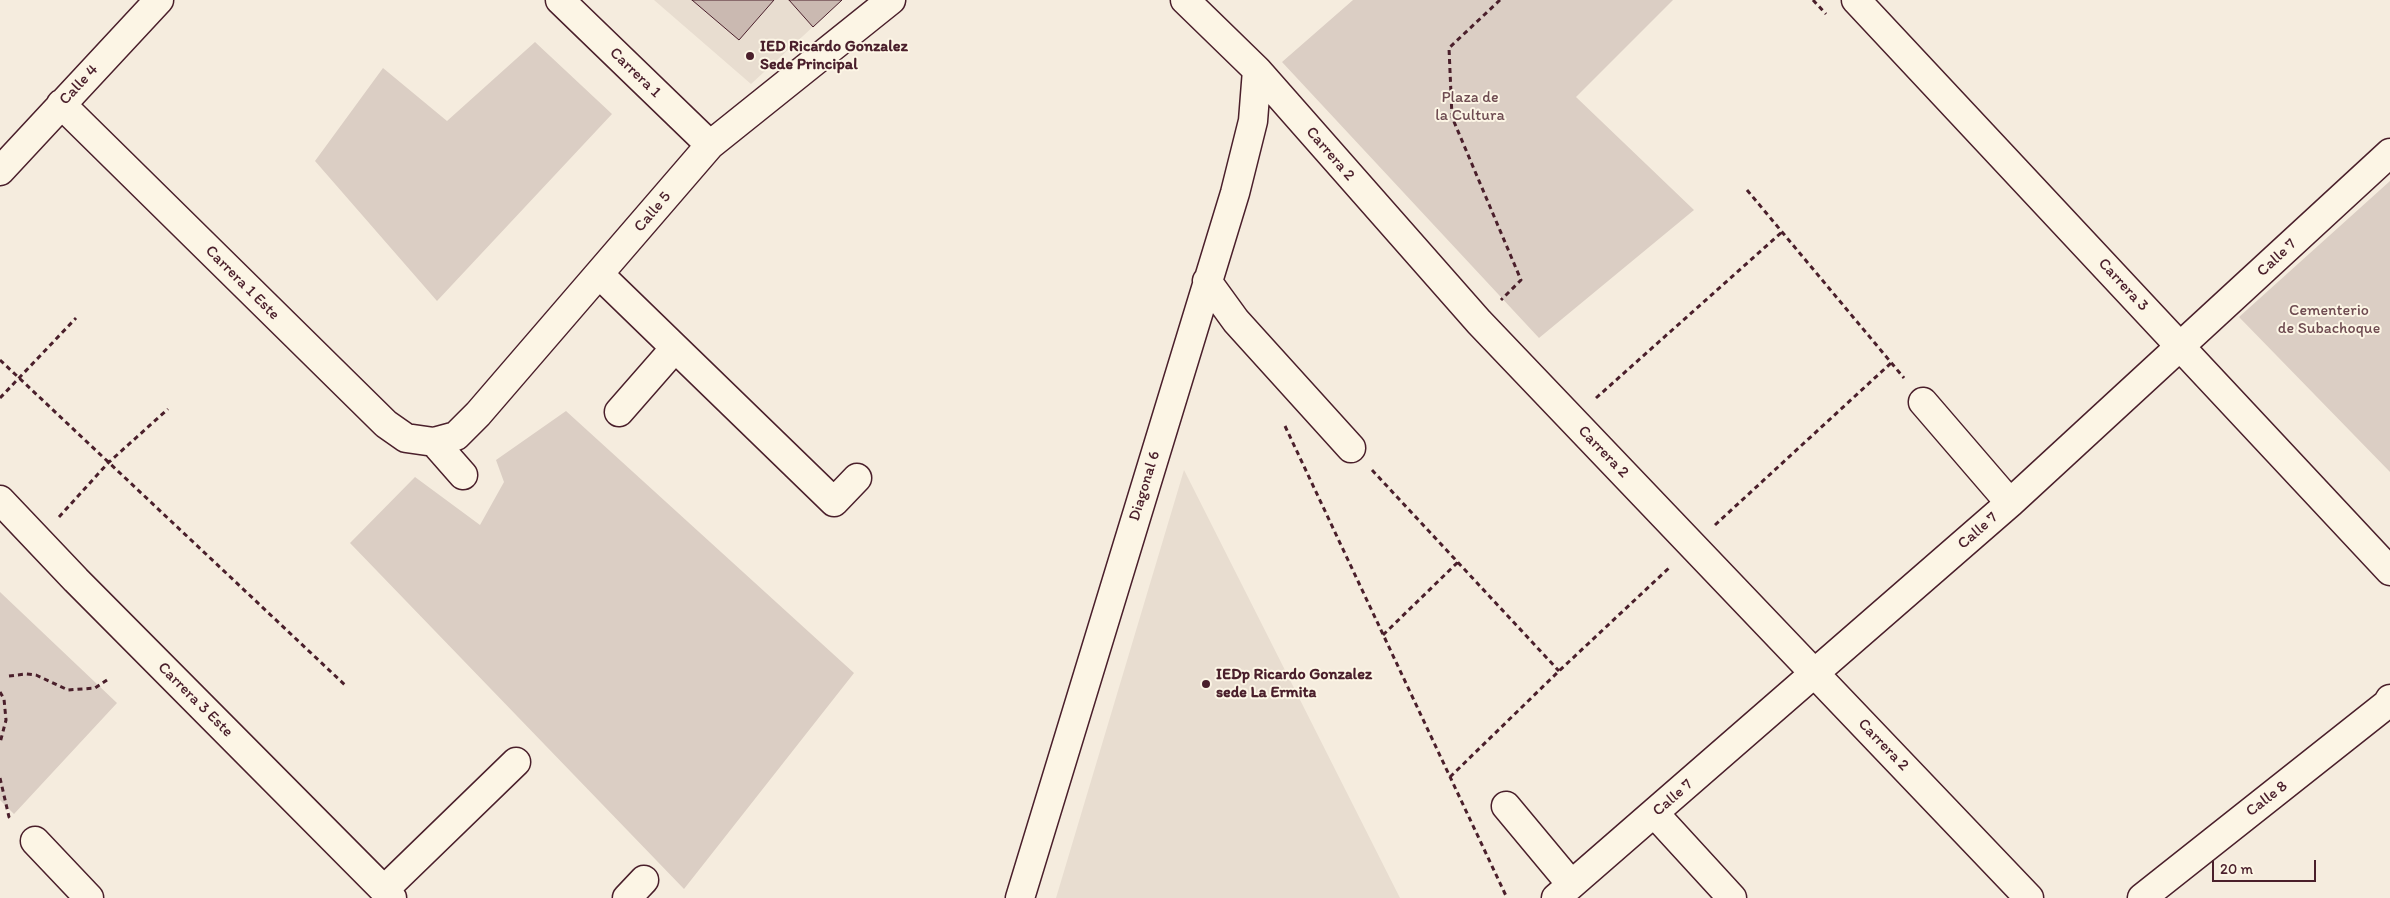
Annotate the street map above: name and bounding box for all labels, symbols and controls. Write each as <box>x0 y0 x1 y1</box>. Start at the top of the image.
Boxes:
place label: IED Ricardo Gonzalez Sede Principal <box>760 37 908 75</box>
street label: Carrera 1 <box>605 44 665 102</box>
marker: IED Ricardo Gonzalez Sede Principal <box>744 50 756 62</box>
street label: Calle 4 <box>55 61 103 109</box>
park label: Plaza de la Cultura <box>1435 88 1505 126</box>
street label: Carrera 2 <box>1301 123 1359 185</box>
street label: Calle 5 <box>630 188 676 236</box>
street label: Calle 7 <box>2253 235 2301 281</box>
street label: Carrera 1 Este <box>201 242 283 324</box>
street label: Carrera 3 <box>2094 254 2152 316</box>
park label: Cementerio de Subachoque <box>2278 301 2380 339</box>
street label: Carrera 2 <box>1573 422 1633 482</box>
street label: Diagonal 6 <box>1125 449 1165 523</box>
street label: Calle 7 <box>1954 508 2002 554</box>
street label: Carrera 3 Este <box>153 658 237 742</box>
place label: IEDp Ricardo Gonzalez sede La Ermita <box>1216 665 1372 703</box>
marker: IEDp Ricardo Gonzalez sede La Ermita <box>1200 678 1212 690</box>
street label: Carrera 2 <box>1853 715 1913 775</box>
street label: Calle 7 <box>1649 775 1697 821</box>
street label: Calle 8 <box>2242 777 2292 821</box>
scale bar <box>2215 850 2319 882</box>
text: 20 m <box>2220 860 2253 878</box>

